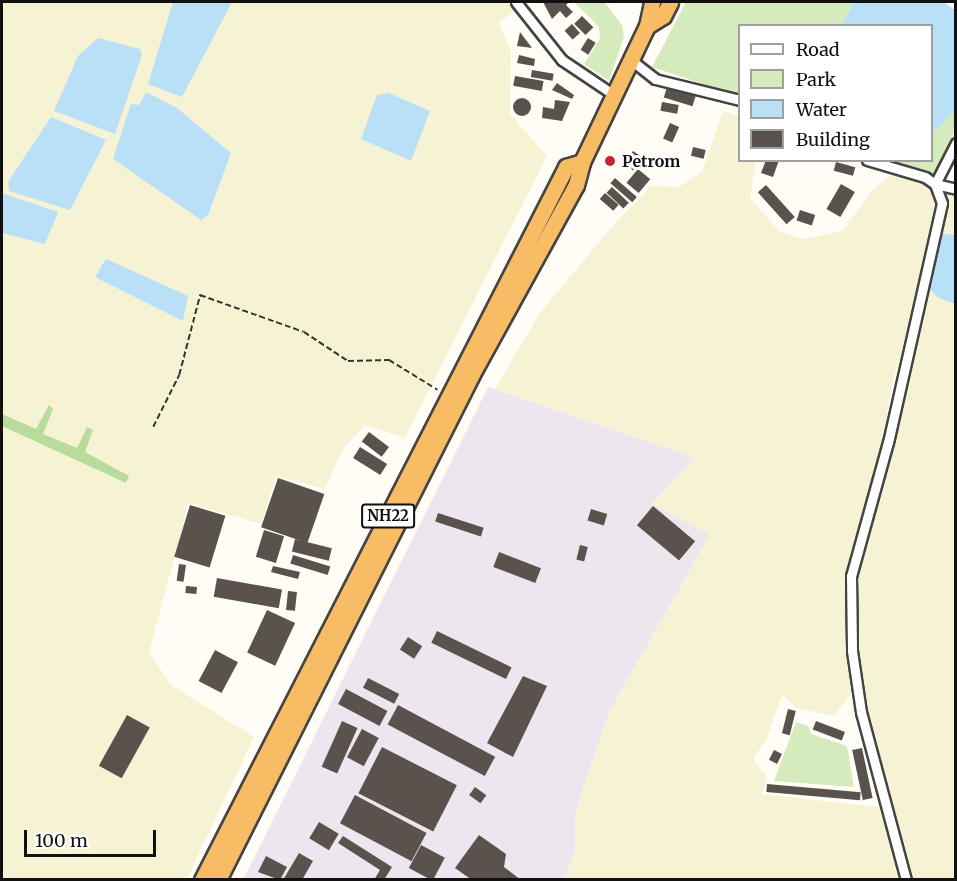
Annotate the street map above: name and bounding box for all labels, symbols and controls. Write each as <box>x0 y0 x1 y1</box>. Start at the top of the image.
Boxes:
legend <box>738 24 933 162</box>
text: Road <box>796 38 840 61</box>
text: Park <box>796 68 836 91</box>
text: Water <box>796 98 847 121</box>
text: Building <box>796 128 870 151</box>
place label: Petrom <box>622 151 680 171</box>
marker: Petrom <box>603 154 617 168</box>
road number: NH22 <box>361 504 415 528</box>
scale bar <box>27 818 159 856</box>
text: 100 m <box>35 829 88 852</box>

